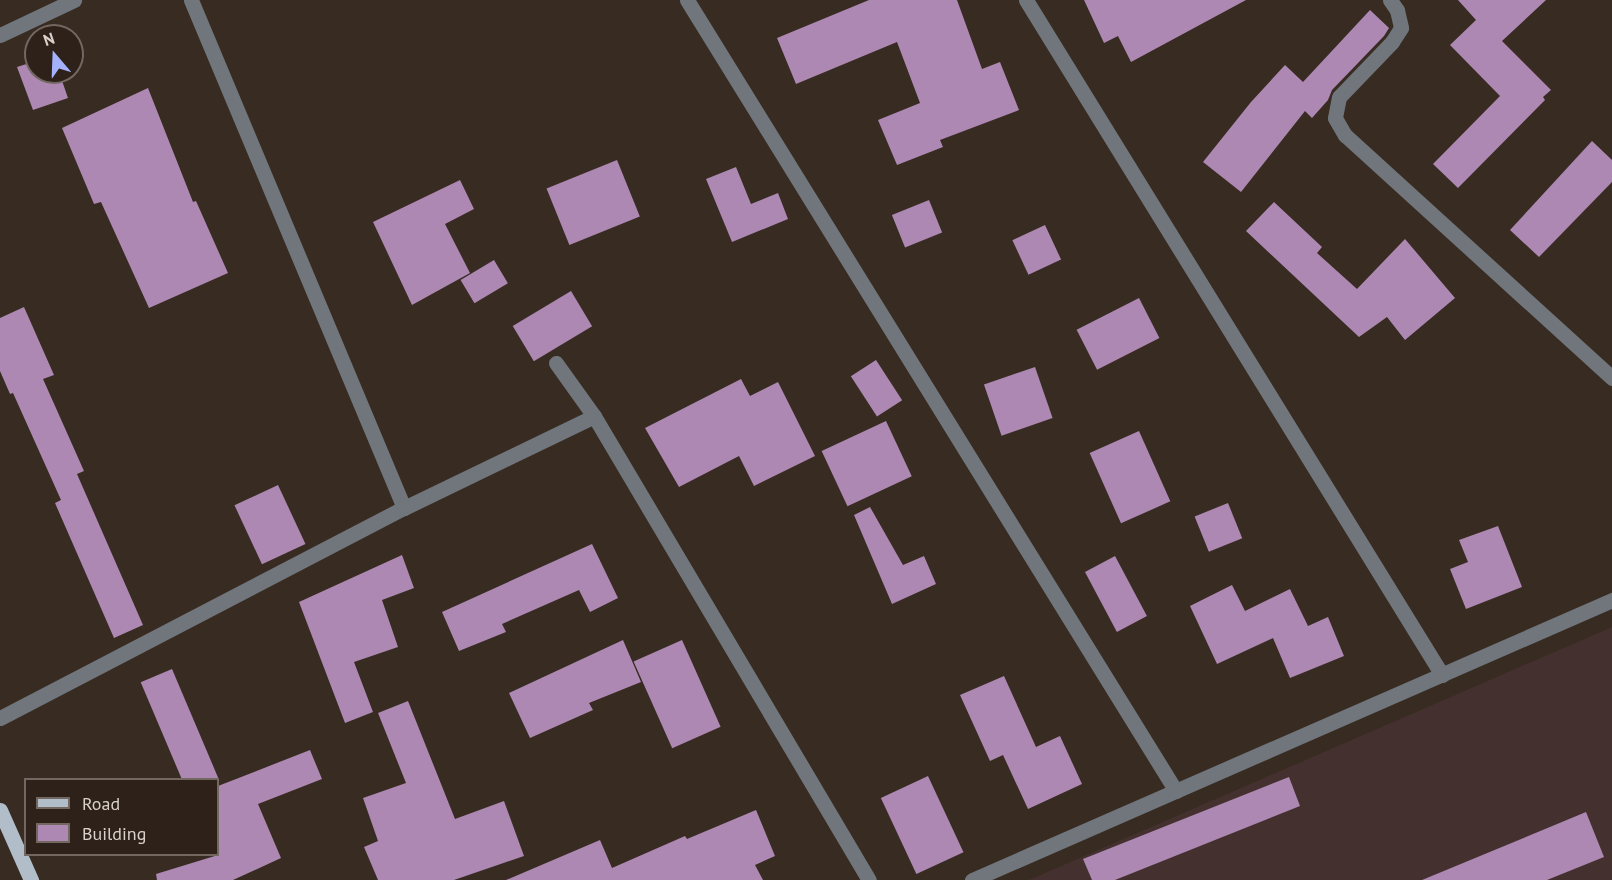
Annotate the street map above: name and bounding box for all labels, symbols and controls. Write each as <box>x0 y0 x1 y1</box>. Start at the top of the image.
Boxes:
north arrow <box>24 24 84 84</box>
text: N <box>41 28 57 50</box>
legend <box>24 778 219 856</box>
text: Road <box>82 792 120 815</box>
text: Building <box>82 822 146 845</box>

